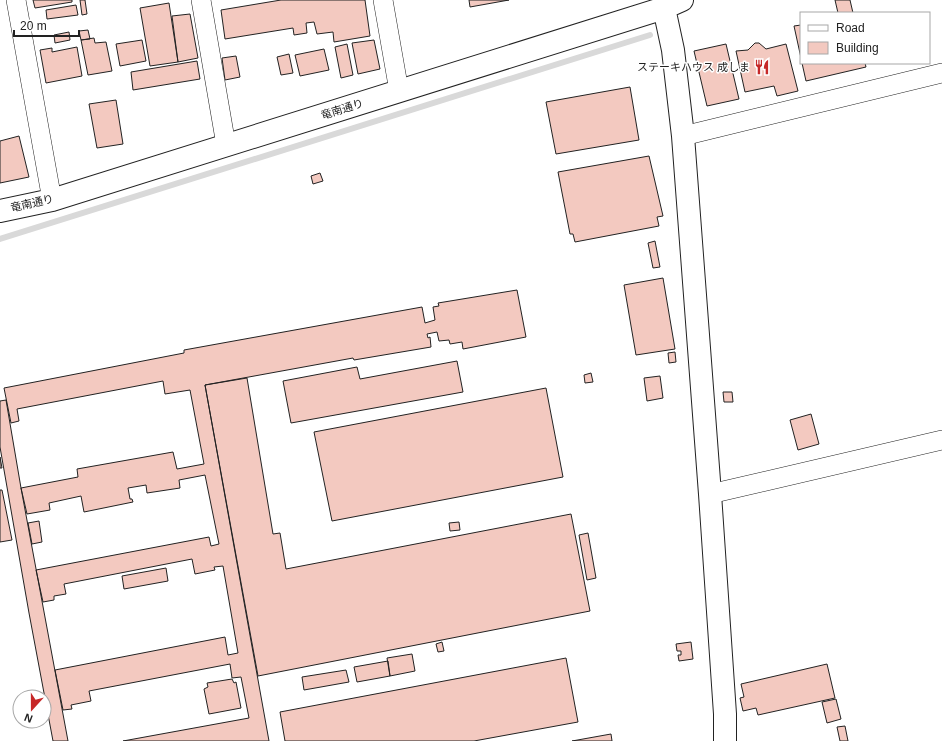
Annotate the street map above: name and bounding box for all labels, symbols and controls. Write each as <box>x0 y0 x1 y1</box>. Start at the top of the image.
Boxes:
scale bar <box>14 12 79 38</box>
legend <box>800 12 930 64</box>
text: 20 m <box>20 19 47 33</box>
text: Road <box>836 21 865 35</box>
text: Building <box>836 41 879 55</box>
restaurant icon: ステーキハウス 成しま <box>753 58 771 76</box>
place label: ステーキハウス 成しま <box>637 61 750 73</box>
street label: 竜南通り <box>319 97 365 121</box>
street label: 竜南通り <box>9 192 55 214</box>
north arrow <box>12 689 52 729</box>
text: N <box>23 711 34 725</box>

